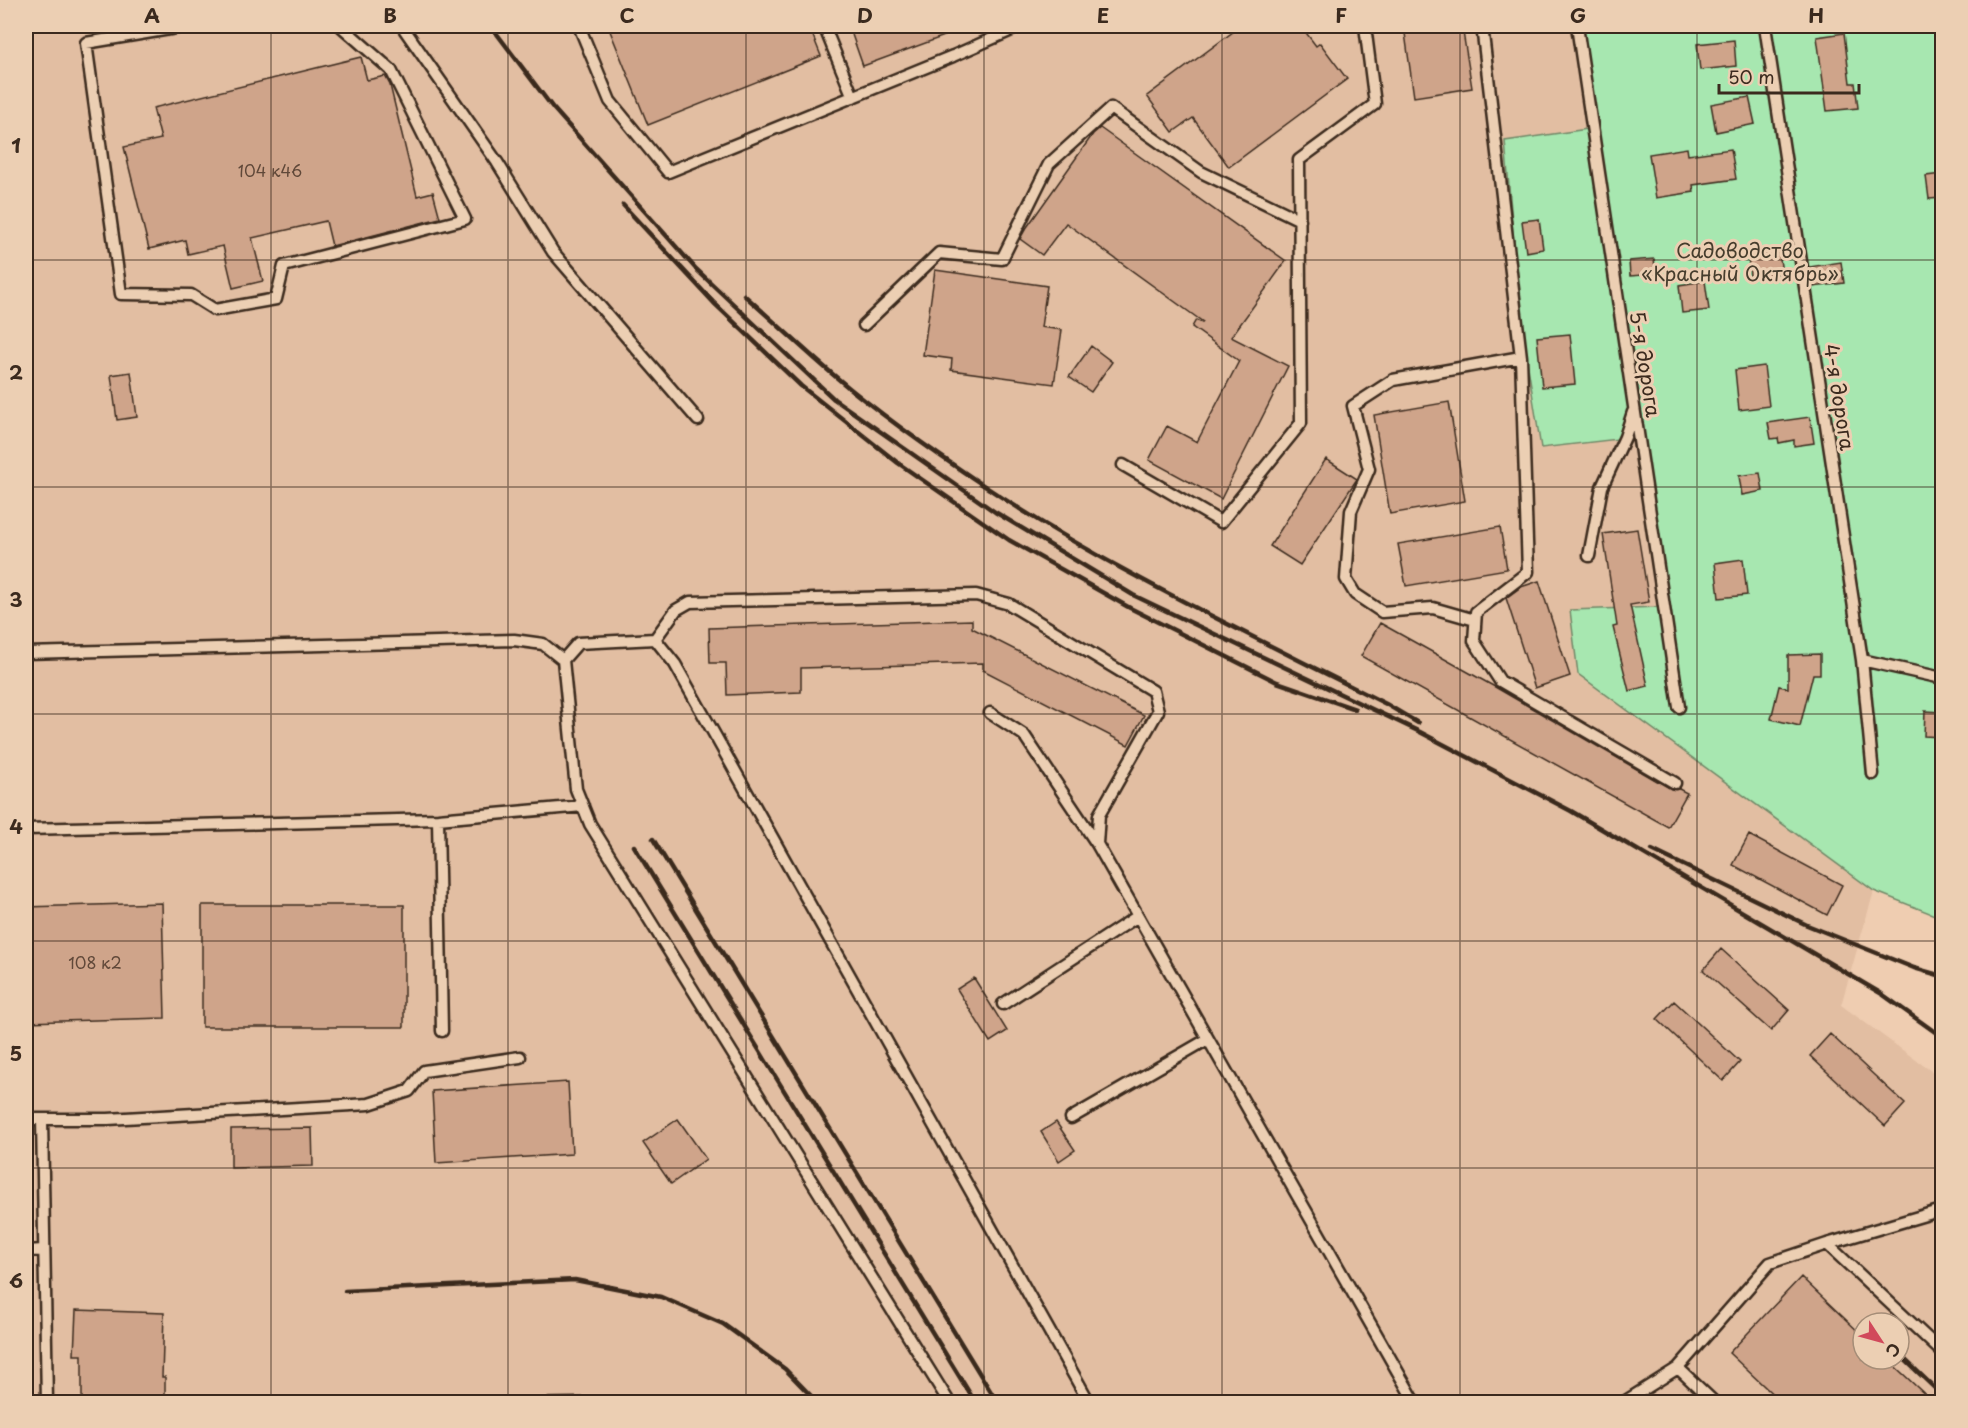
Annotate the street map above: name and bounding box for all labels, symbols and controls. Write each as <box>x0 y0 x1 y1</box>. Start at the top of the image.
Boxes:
text: A <box>144 0 160 30</box>
text: B <box>383 0 397 30</box>
text: C <box>619 0 635 30</box>
text: D <box>857 0 873 30</box>
text: E <box>1097 0 1109 30</box>
text: F <box>1335 0 1347 30</box>
text: G <box>1570 0 1586 30</box>
text: H <box>1808 0 1824 30</box>
scale bar <box>1719 57 1858 95</box>
text: 50 m <box>1728 63 1775 90</box>
text: 1 <box>11 130 21 160</box>
house number: 104 к46 <box>238 158 302 182</box>
park label: Садоводство «Красный Октябрь» <box>1641 235 1839 288</box>
street label: 5-я дорога <box>1623 309 1669 420</box>
street label: 4-я дорога <box>1817 342 1863 453</box>
text: 2 <box>9 357 23 387</box>
text: 3 <box>9 584 23 614</box>
text: 4 <box>9 811 23 841</box>
house number: 108 к2 <box>68 950 122 974</box>
text: 5 <box>10 1038 22 1068</box>
text: 6 <box>9 1265 23 1295</box>
north arrow <box>1851 1311 1911 1371</box>
text: С <box>1881 1338 1907 1362</box>

